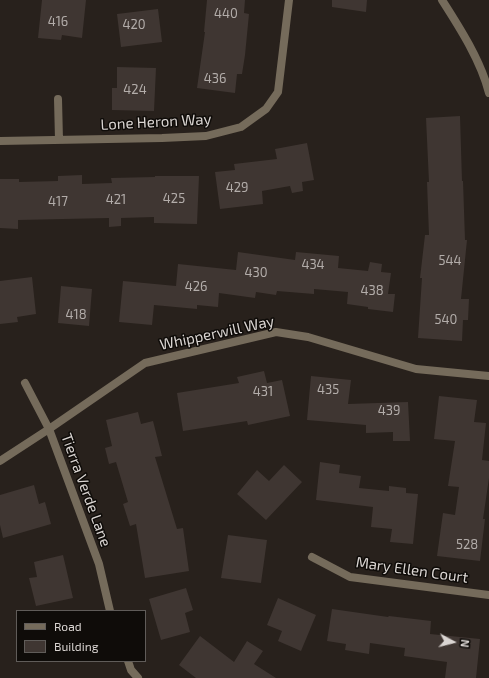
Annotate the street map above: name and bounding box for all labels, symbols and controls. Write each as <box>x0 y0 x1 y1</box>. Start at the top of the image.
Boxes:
house number: 440 <box>214 6 238 22</box>
house number: 416 <box>48 14 68 30</box>
house number: 420 <box>122 17 146 33</box>
house number: 436 <box>204 71 226 87</box>
house number: 424 <box>123 82 147 98</box>
street label: Lone Heron Way <box>100 110 212 134</box>
house number: 429 <box>226 180 248 196</box>
house number: 425 <box>163 191 185 207</box>
house number: 421 <box>106 192 126 208</box>
house number: 417 <box>48 194 68 210</box>
house number: 544 <box>439 253 461 269</box>
house number: 434 <box>301 257 325 273</box>
house number: 430 <box>244 265 268 281</box>
house number: 426 <box>185 279 207 295</box>
house number: 438 <box>360 283 384 299</box>
house number: 418 <box>65 307 87 323</box>
street label: Whipperwill Way <box>158 312 276 354</box>
house number: 540 <box>435 312 457 328</box>
house number: 435 <box>317 382 339 398</box>
house number: 431 <box>253 384 273 400</box>
house number: 439 <box>378 403 400 419</box>
street label: Tierra Verde Lane <box>57 431 115 549</box>
house number: 528 <box>456 537 478 553</box>
street label: Mary Ellen Court <box>355 553 469 587</box>
legend <box>16 610 146 662</box>
text: Road <box>54 619 82 633</box>
north arrow <box>433 622 473 662</box>
text: Building <box>54 639 98 653</box>
text: N <box>458 639 472 648</box>

